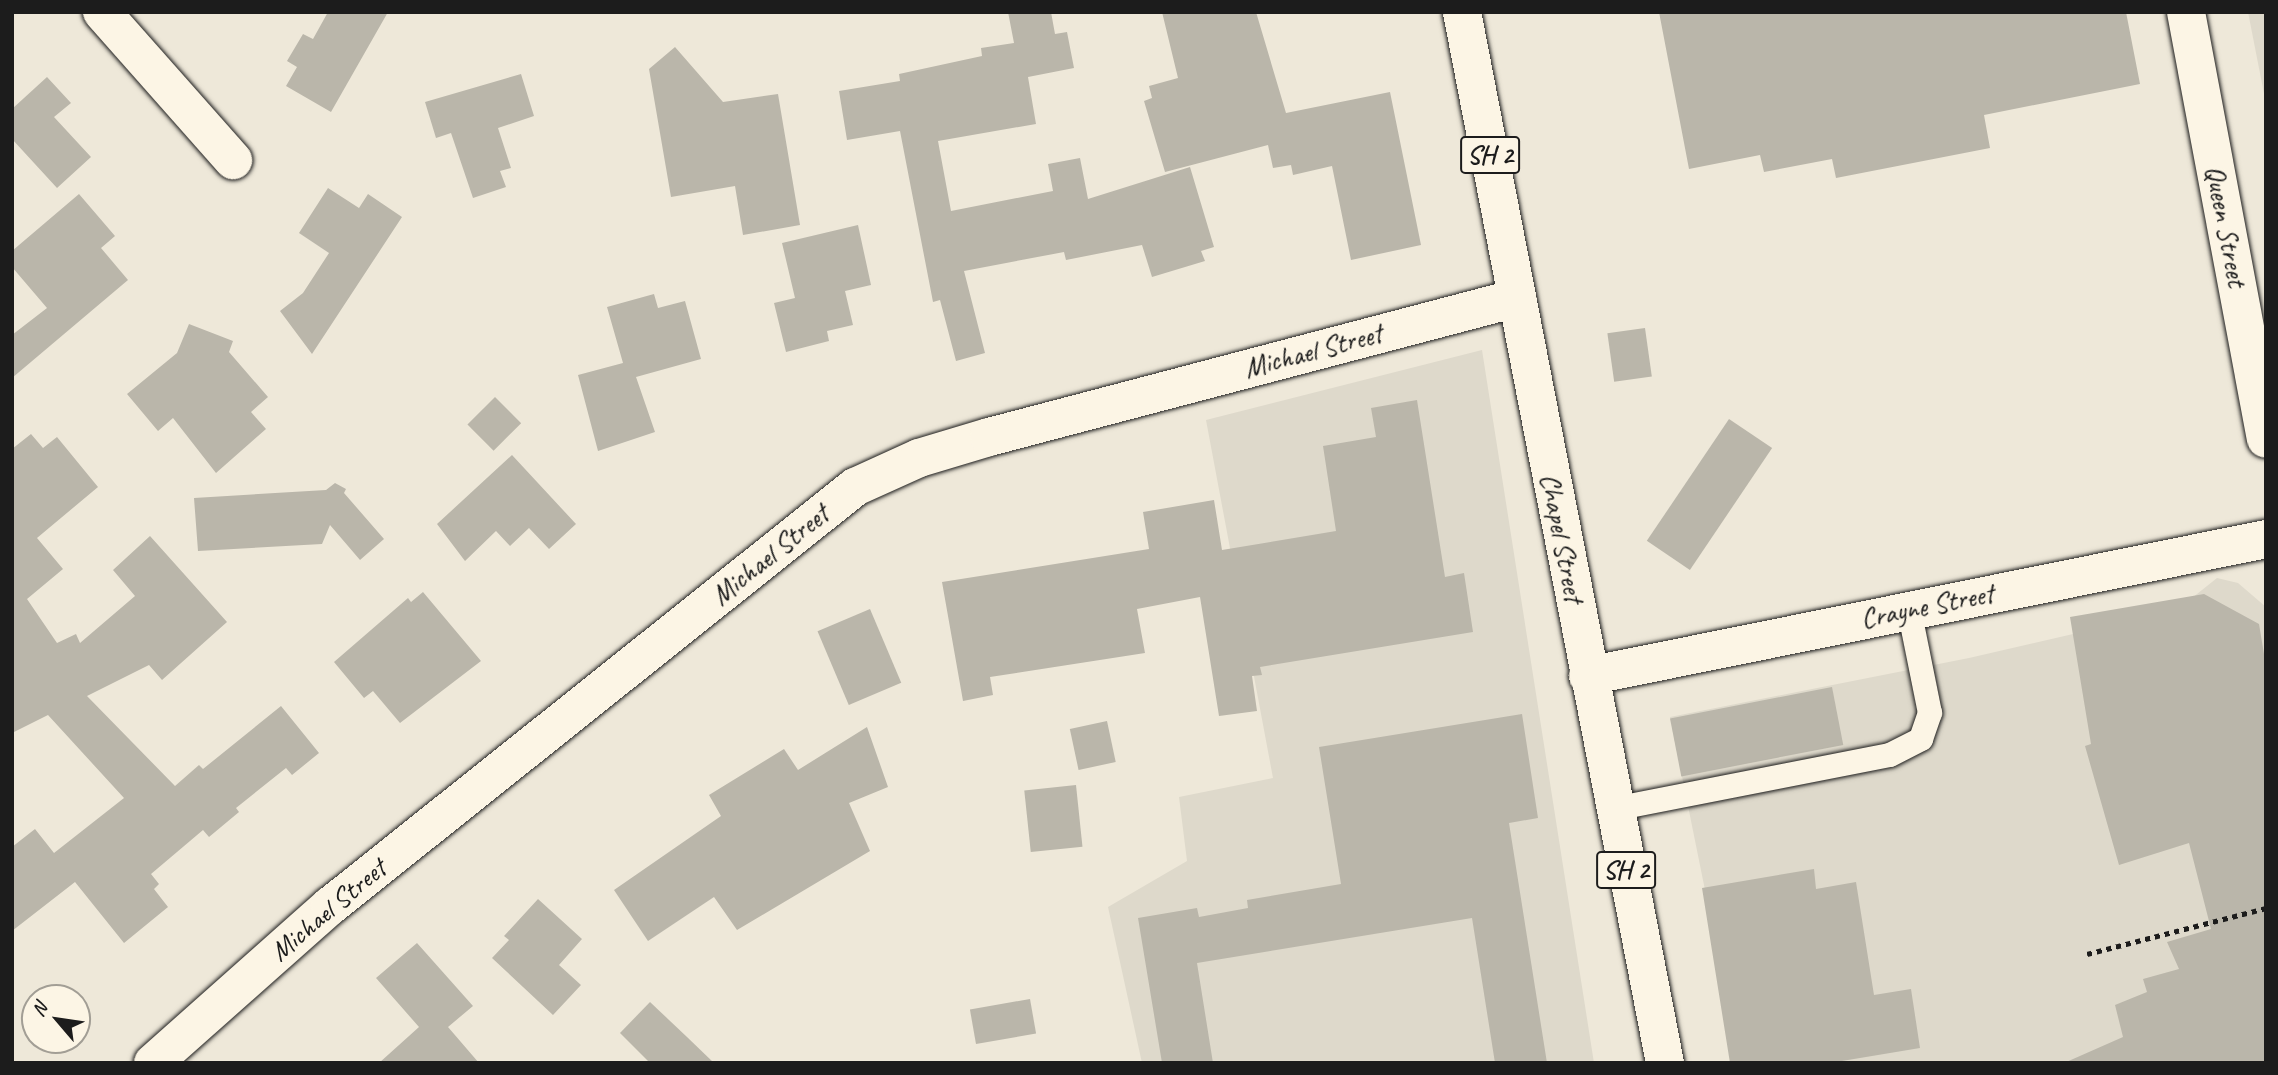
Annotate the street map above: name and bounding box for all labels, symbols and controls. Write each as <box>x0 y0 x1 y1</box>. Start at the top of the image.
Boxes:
road number: SH 2 <box>1458 132 1522 178</box>
street label: Queen Street <box>2198 162 2254 290</box>
street label: Michael Street <box>1240 317 1386 385</box>
street label: Chapel Street <box>1533 471 1591 605</box>
street label: Michael Street <box>705 498 835 612</box>
street label: Crayne Street <box>1858 577 1996 635</box>
road number: SH 2 <box>1594 848 1658 892</box>
street label: Michael Street <box>263 852 393 968</box>
north arrow <box>21 984 91 1054</box>
text: N <box>26 999 53 1021</box>

